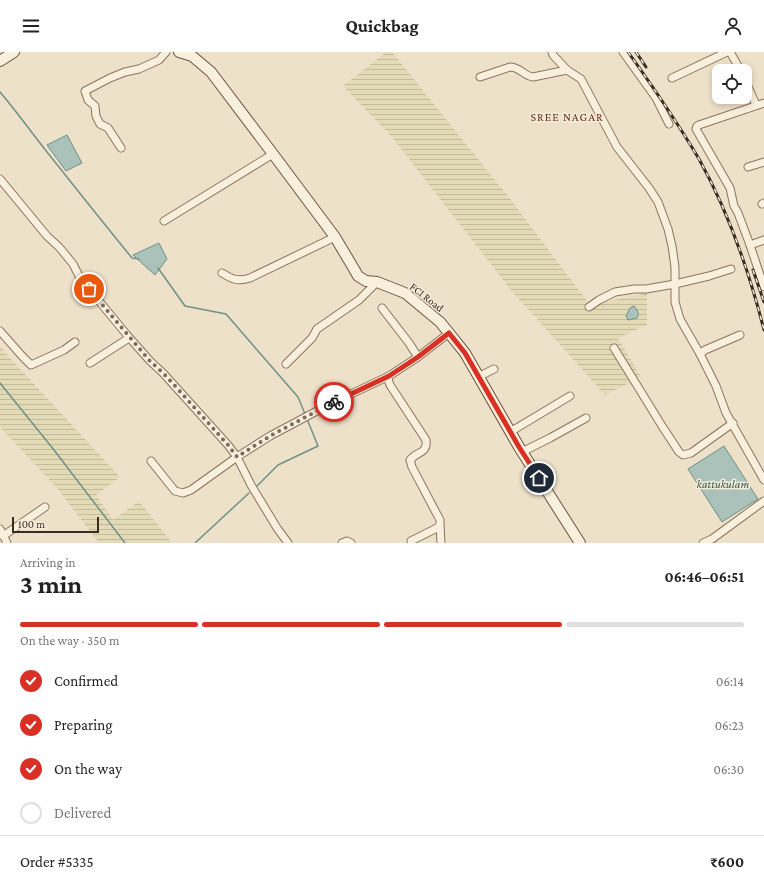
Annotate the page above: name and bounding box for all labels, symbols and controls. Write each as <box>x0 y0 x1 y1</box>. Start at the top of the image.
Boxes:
icon: menu <box>20 15 42 37</box>
icon: person <box>722 15 744 37</box>
text: Quickbag <box>345 16 419 36</box>
map controls <box>712 64 752 104</box>
button: locate <box>712 64 752 104</box>
district label: SREE NAGAR <box>530 110 604 124</box>
pin <box>72 272 106 306</box>
icon: bag <box>78 278 100 300</box>
street label: FCI Road <box>408 280 446 314</box>
courier <box>314 382 354 422</box>
icon: bike <box>323 391 345 413</box>
pin <box>522 461 556 495</box>
icon: home <box>528 467 550 489</box>
water label: kattukulam <box>697 477 749 491</box>
scale bar <box>12 515 99 534</box>
text: 100 m <box>18 518 45 530</box>
text: Arriving in <box>20 555 76 570</box>
text: 06:46–06:51 <box>665 569 744 585</box>
text: 3 min <box>20 570 82 599</box>
text: On the way · 350 m <box>20 633 120 648</box>
icon: check <box>20 670 42 692</box>
text: Confirmed <box>54 673 118 689</box>
text: 06:14 <box>716 674 744 689</box>
icon: check <box>20 714 42 736</box>
text: Preparing <box>54 717 113 733</box>
text: 06:23 <box>715 718 744 733</box>
icon: check <box>20 758 42 780</box>
text: On the way <box>54 761 122 777</box>
text: 06:30 <box>714 762 744 777</box>
text: Delivered <box>54 805 111 821</box>
text: Order #5335 <box>20 854 94 870</box>
text: ₹600 <box>710 854 744 870</box>

